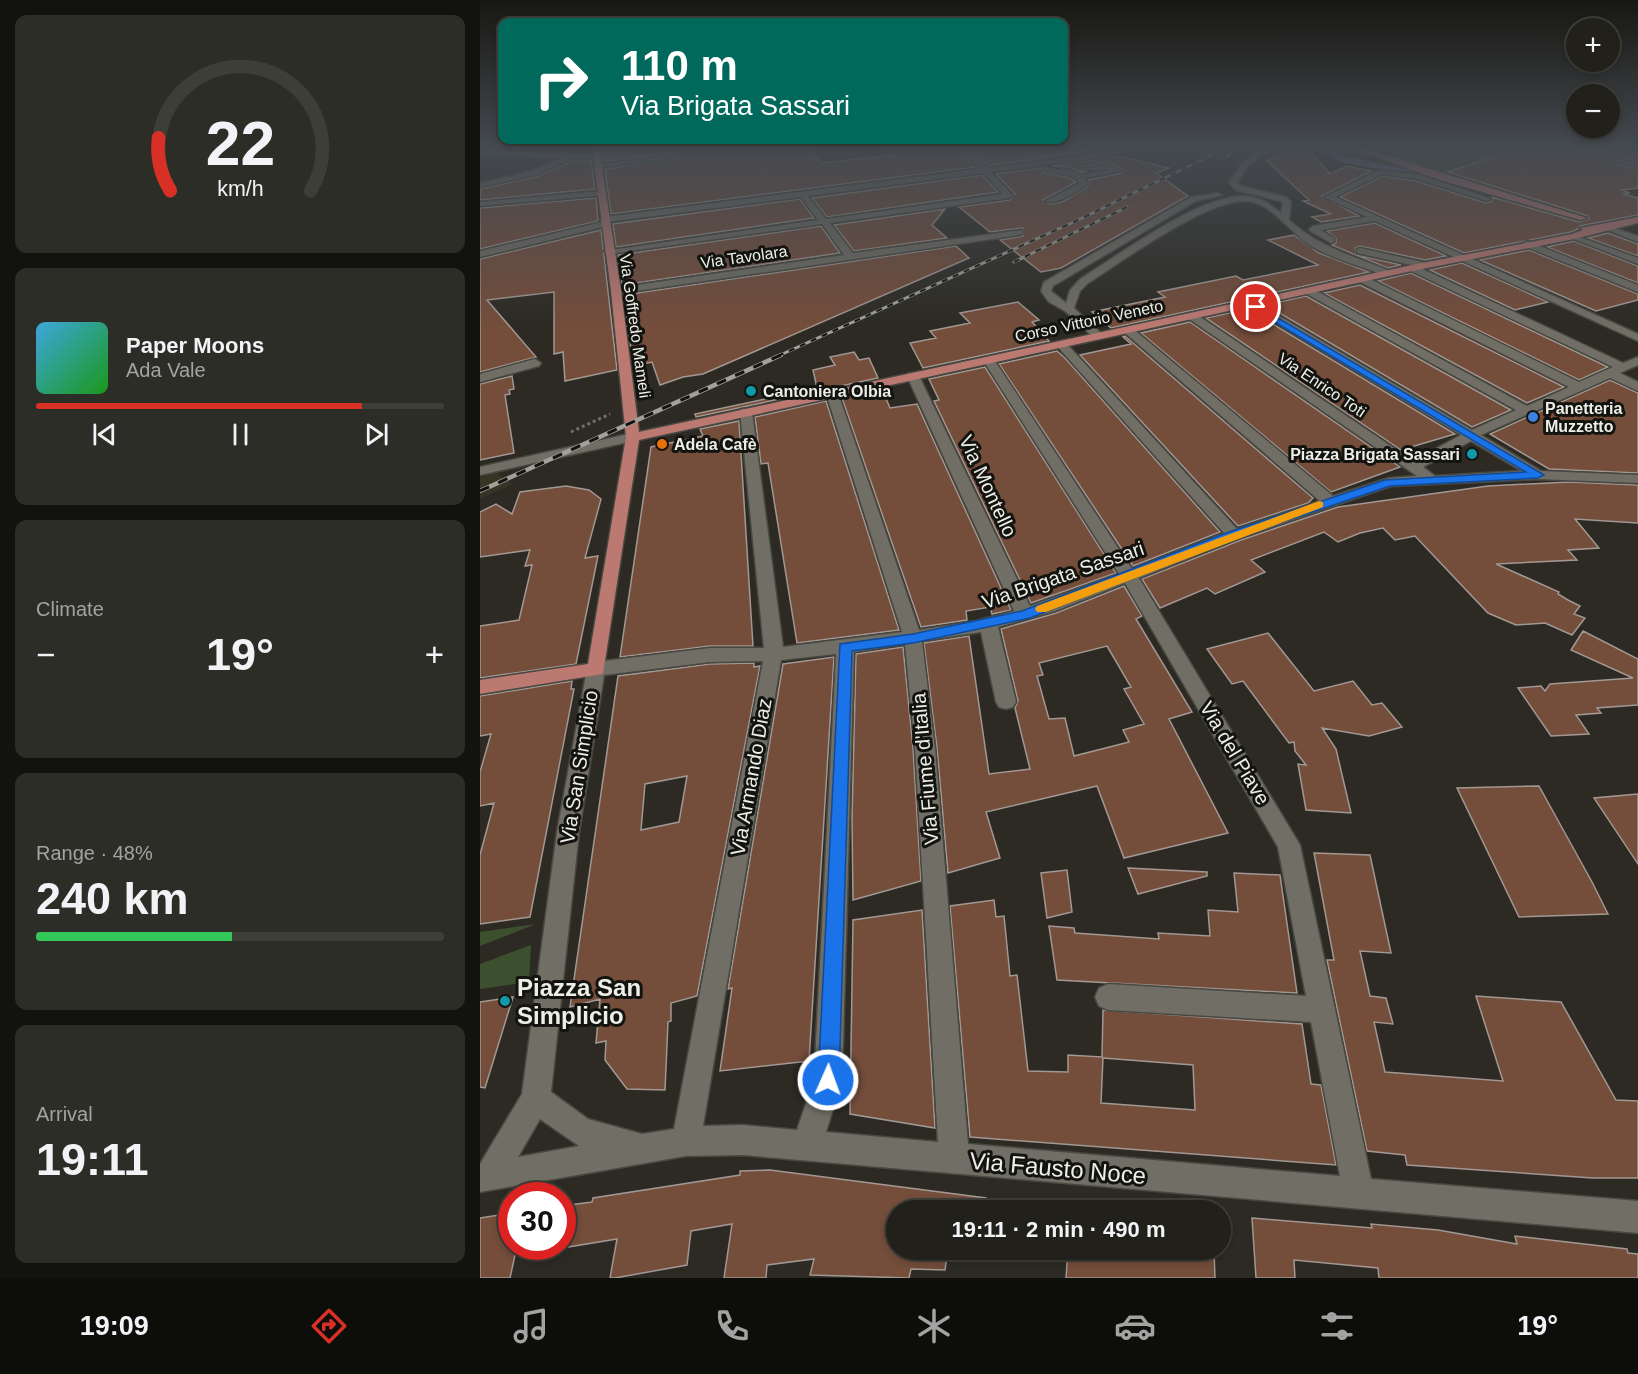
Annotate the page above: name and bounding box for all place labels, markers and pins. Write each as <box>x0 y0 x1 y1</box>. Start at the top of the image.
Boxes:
pin <box>1230 281 1281 332</box>
place label: Cantoniera Olbia <box>763 383 891 400</box>
marker: Cantoniera Olbia <box>744 384 758 398</box>
place label: Panetteria Muzzetto <box>1545 400 1622 435</box>
marker: Panetteria Muzzetto <box>1526 410 1540 424</box>
place label: Adela Cafè <box>674 436 757 453</box>
marker: Adela Cafè <box>655 437 669 451</box>
place label: Piazza Brigata Sassari <box>1290 446 1460 463</box>
marker: Piazza Brigata Sassari <box>1465 447 1479 461</box>
place label: Piazza San Simplicio <box>517 974 641 1029</box>
marker: Piazza San Simplicio <box>498 994 512 1008</box>

